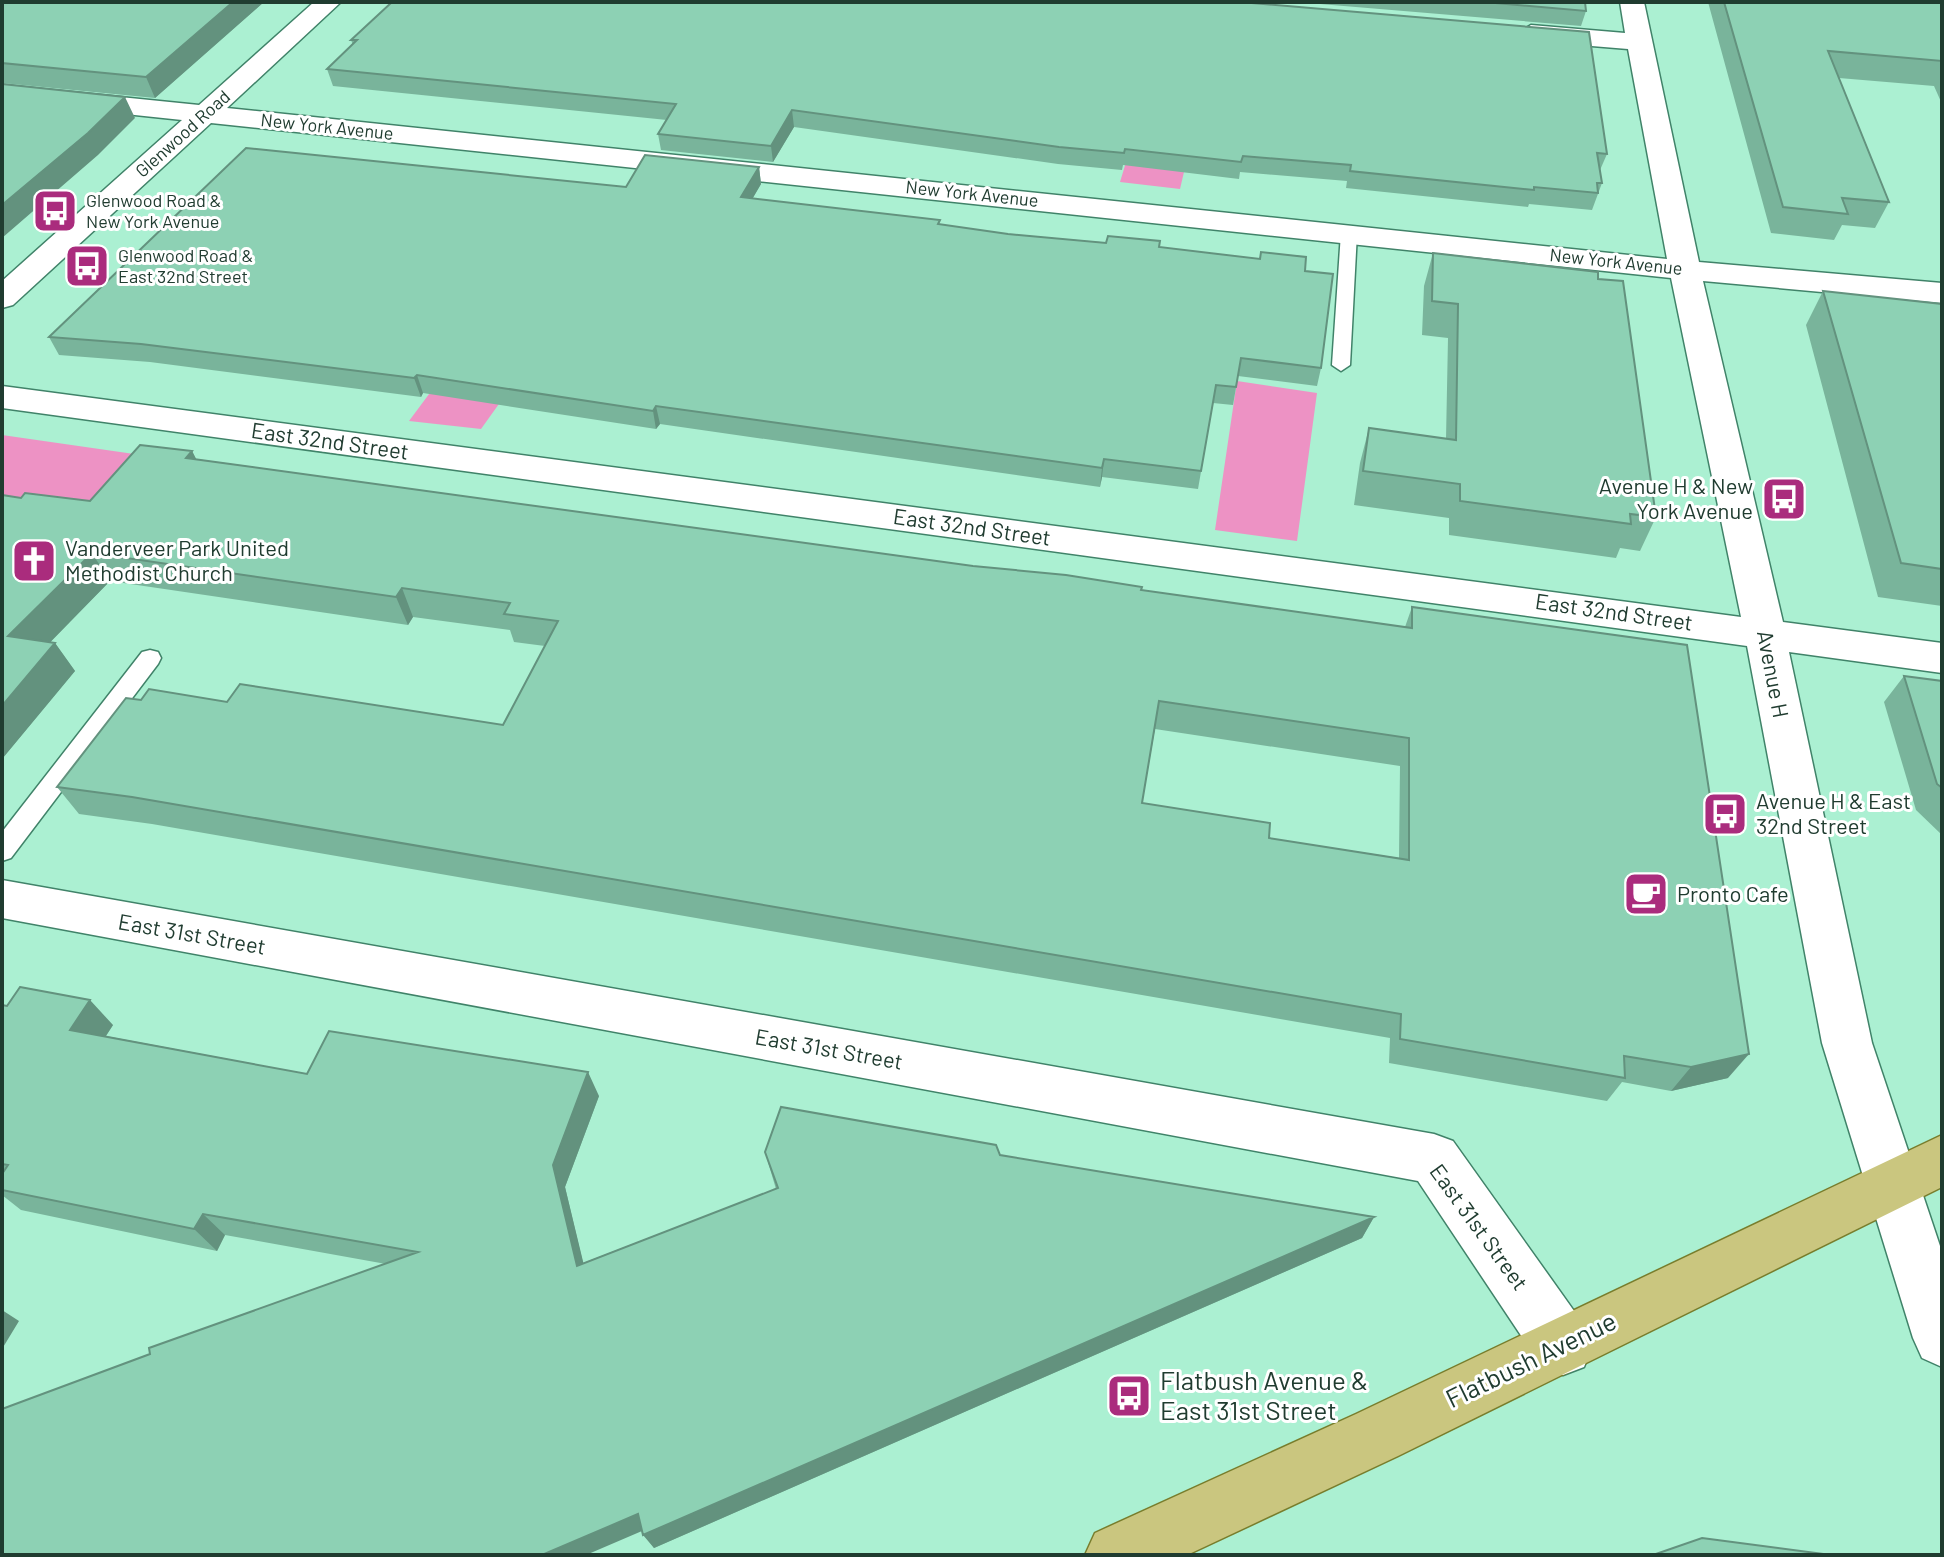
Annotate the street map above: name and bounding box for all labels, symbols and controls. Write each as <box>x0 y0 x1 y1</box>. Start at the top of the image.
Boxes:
street label: Glenwood Road <box>130 85 234 182</box>
street label: New York Avenue <box>260 108 395 144</box>
street label: New York Avenue <box>905 175 1040 211</box>
bus stop icon: Glenwood Road & New York Avenue <box>31 187 79 235</box>
place label: Glenwood Road & New York Avenue <box>86 189 221 232</box>
bus stop icon: Glenwood Road & East 32nd Street <box>63 242 111 290</box>
street label: New York Avenue <box>1549 243 1684 279</box>
place label: Glenwood Road & East 32nd Street <box>118 244 253 287</box>
street label: East 32nd Street <box>250 416 411 464</box>
place label: Avenue H & New York Avenue <box>1599 472 1753 523</box>
bus stop icon: Avenue H & New York Avenue <box>1760 475 1808 523</box>
street label: East 32nd Street <box>892 502 1053 550</box>
place label: Vanderveer Park United Methodist Church <box>65 534 289 585</box>
church icon: Vanderveer Park United Methodist Church <box>10 537 58 585</box>
street label: East 32nd Street <box>1534 587 1695 635</box>
street label: Avenue H <box>1753 628 1795 720</box>
place label: Avenue H & East 32nd Street <box>1756 787 1911 838</box>
bus stop icon: Avenue H & East 32nd Street <box>1701 790 1749 838</box>
cafe icon: Pronto Cafe <box>1622 870 1670 918</box>
place label: Pronto Cafe <box>1677 880 1789 906</box>
street label: East 31st Street <box>116 907 268 959</box>
street label: East 31st Street <box>753 1022 905 1074</box>
street label: East 31st Street <box>1425 1158 1534 1295</box>
street label: Flatbush Avenue <box>1440 1304 1621 1413</box>
place label: Flatbush Avenue & East 31st Street <box>1160 1364 1368 1425</box>
bus stop icon: Flatbush Avenue & East 31st Street <box>1105 1372 1153 1420</box>

